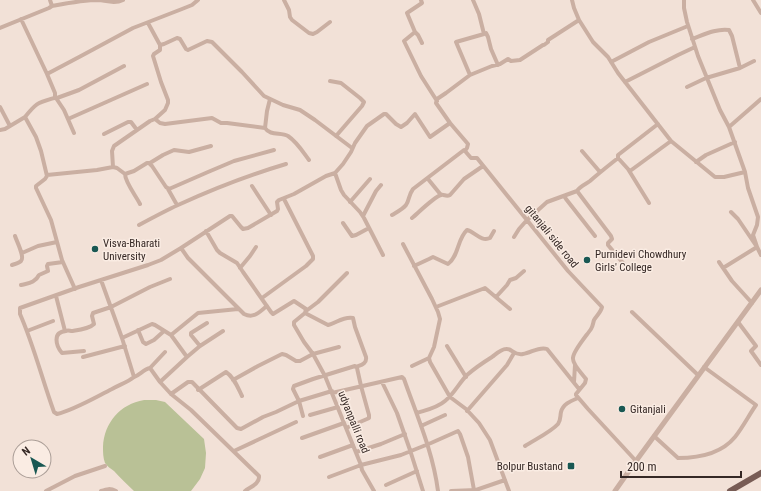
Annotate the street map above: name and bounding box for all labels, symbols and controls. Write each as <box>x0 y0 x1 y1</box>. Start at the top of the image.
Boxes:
street label: gitanjali side road <box>522 202 581 270</box>
place label: Visva-Bharati University <box>103 237 160 263</box>
marker: Visva-Bharati University <box>90 244 100 254</box>
place label: Purnidevi Chowdhury Girls' College <box>595 248 687 274</box>
marker: Purnidevi Chowdhury Girls' College <box>582 255 592 265</box>
street label: udyanpalli road <box>335 389 372 455</box>
place label: Gitanjali <box>630 403 666 416</box>
marker: Gitanjali <box>617 404 627 414</box>
north arrow <box>12 439 52 479</box>
text: N <box>19 444 33 459</box>
scale bar <box>621 453 741 479</box>
place label: Bolpur Bustand <box>497 460 563 473</box>
text: 200 m <box>627 460 657 474</box>
marker: Bolpur Bustand <box>566 461 576 471</box>

